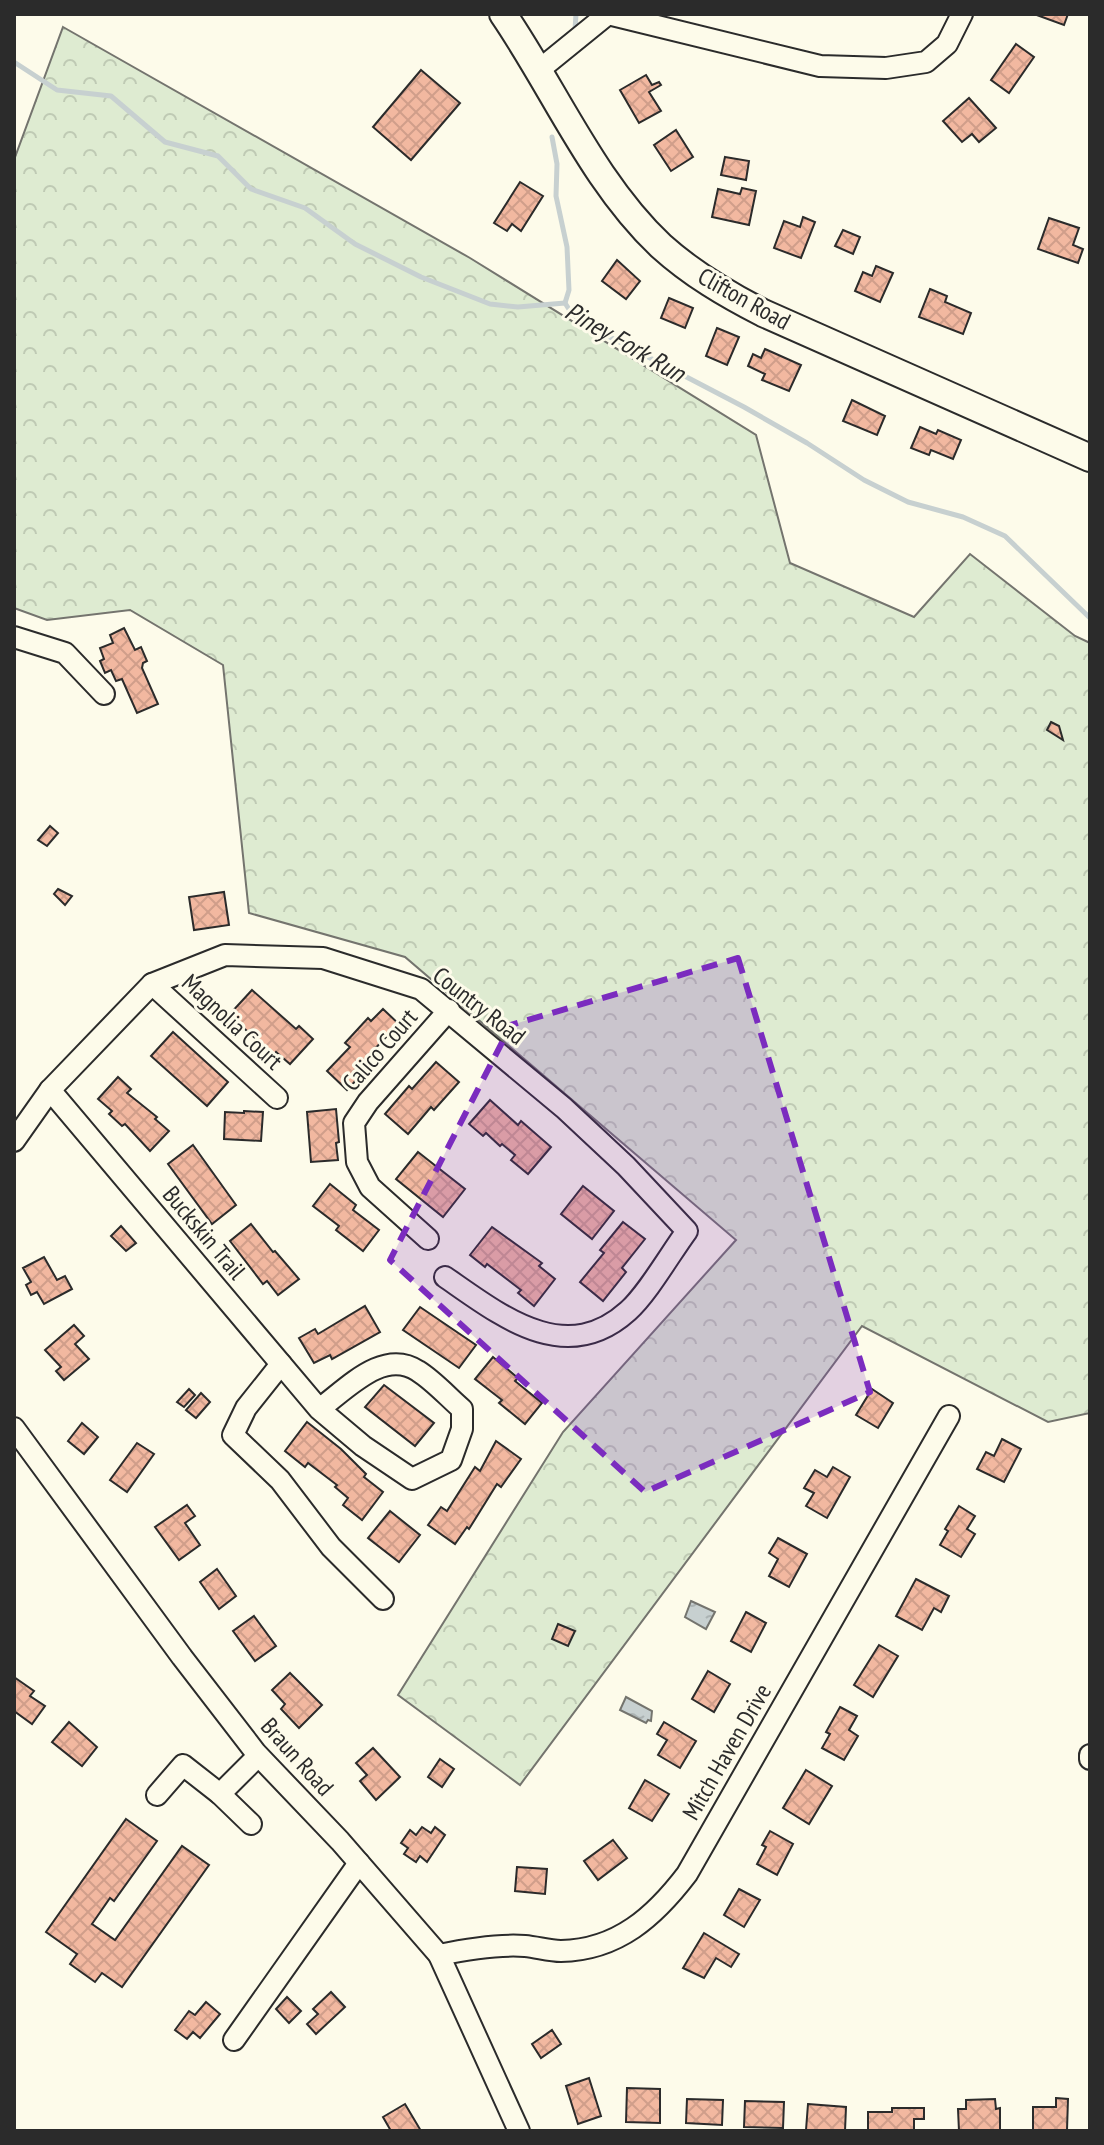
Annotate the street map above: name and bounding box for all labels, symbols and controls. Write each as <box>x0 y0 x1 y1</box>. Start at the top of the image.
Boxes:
street label: Clifton Road <box>693 261 796 337</box>
water label: Piney Fork Run <box>559 294 692 390</box>
street label: Country Road <box>427 960 532 1051</box>
street label: Magnolia Court <box>176 967 289 1076</box>
street label: Calico Court <box>335 1002 424 1097</box>
street label: Buckskin Trail <box>156 1179 253 1286</box>
street label: Mitch Haven Drive <box>675 1678 778 1825</box>
street label: Braun Road <box>254 1711 340 1802</box>

